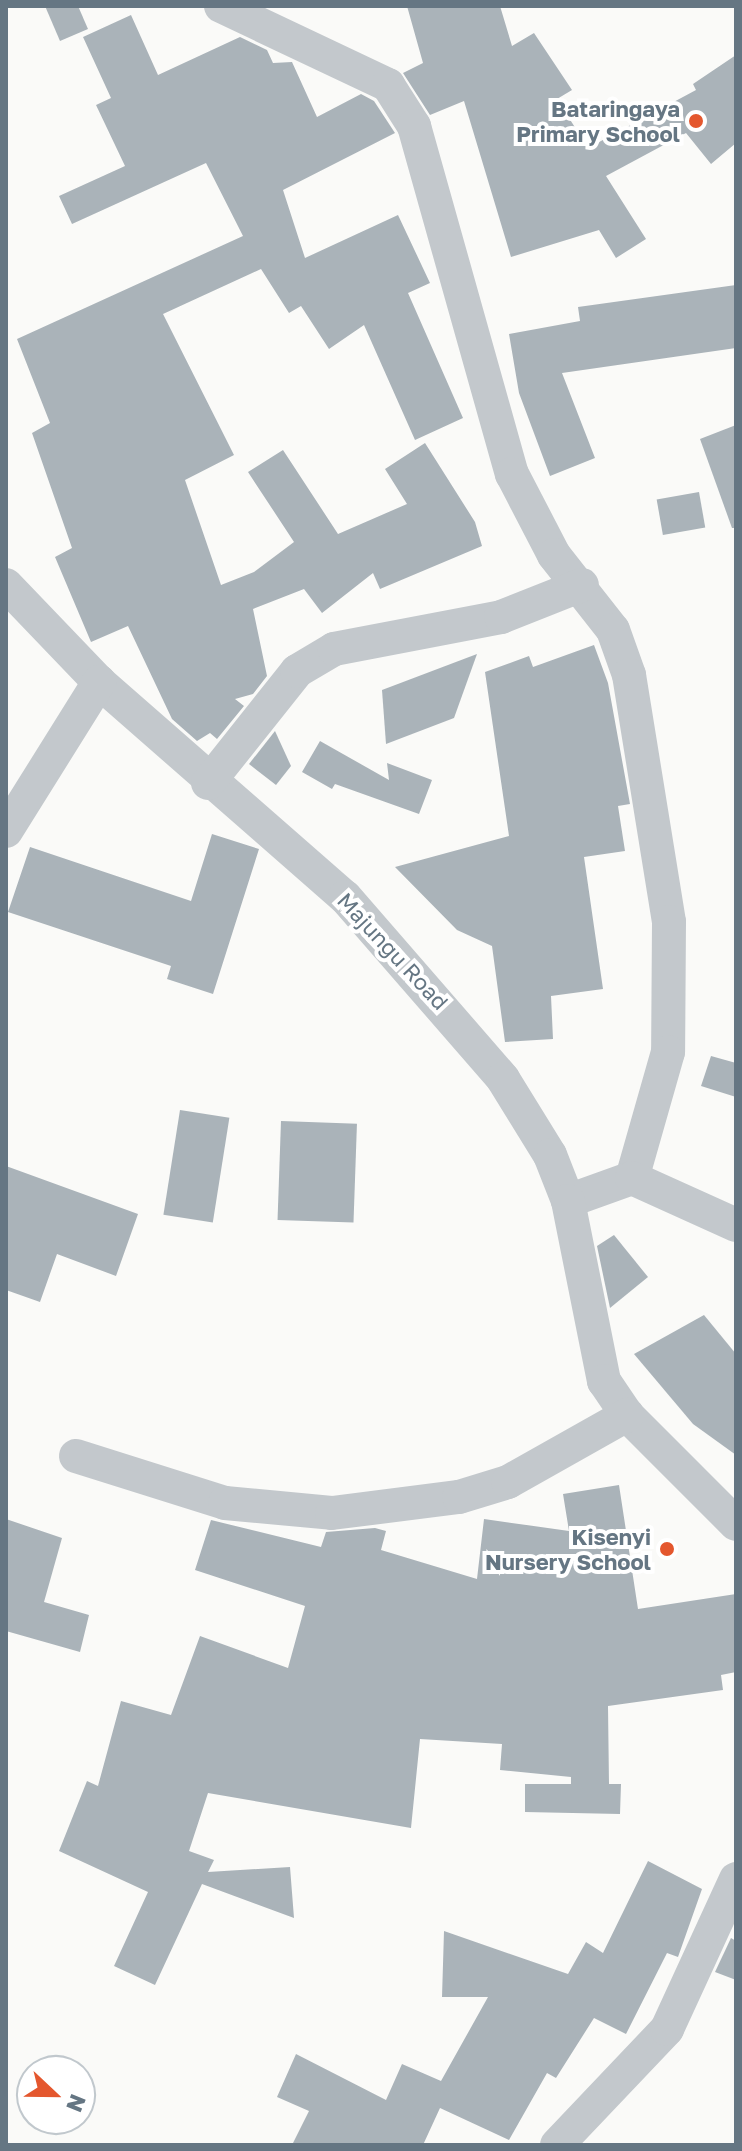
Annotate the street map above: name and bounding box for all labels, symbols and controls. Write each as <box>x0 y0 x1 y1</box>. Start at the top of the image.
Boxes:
place label: Bataringaya Primary School <box>516 95 680 146</box>
marker: Bataringaya Primary School <box>687 112 705 130</box>
street label: Majungu Road <box>332 887 454 1015</box>
place label: Kisenyi Nursery School <box>485 1523 651 1574</box>
marker: Kisenyi Nursery School <box>658 1540 676 1558</box>
north arrow <box>16 2055 96 2135</box>
text: N <box>61 2091 93 2116</box>

